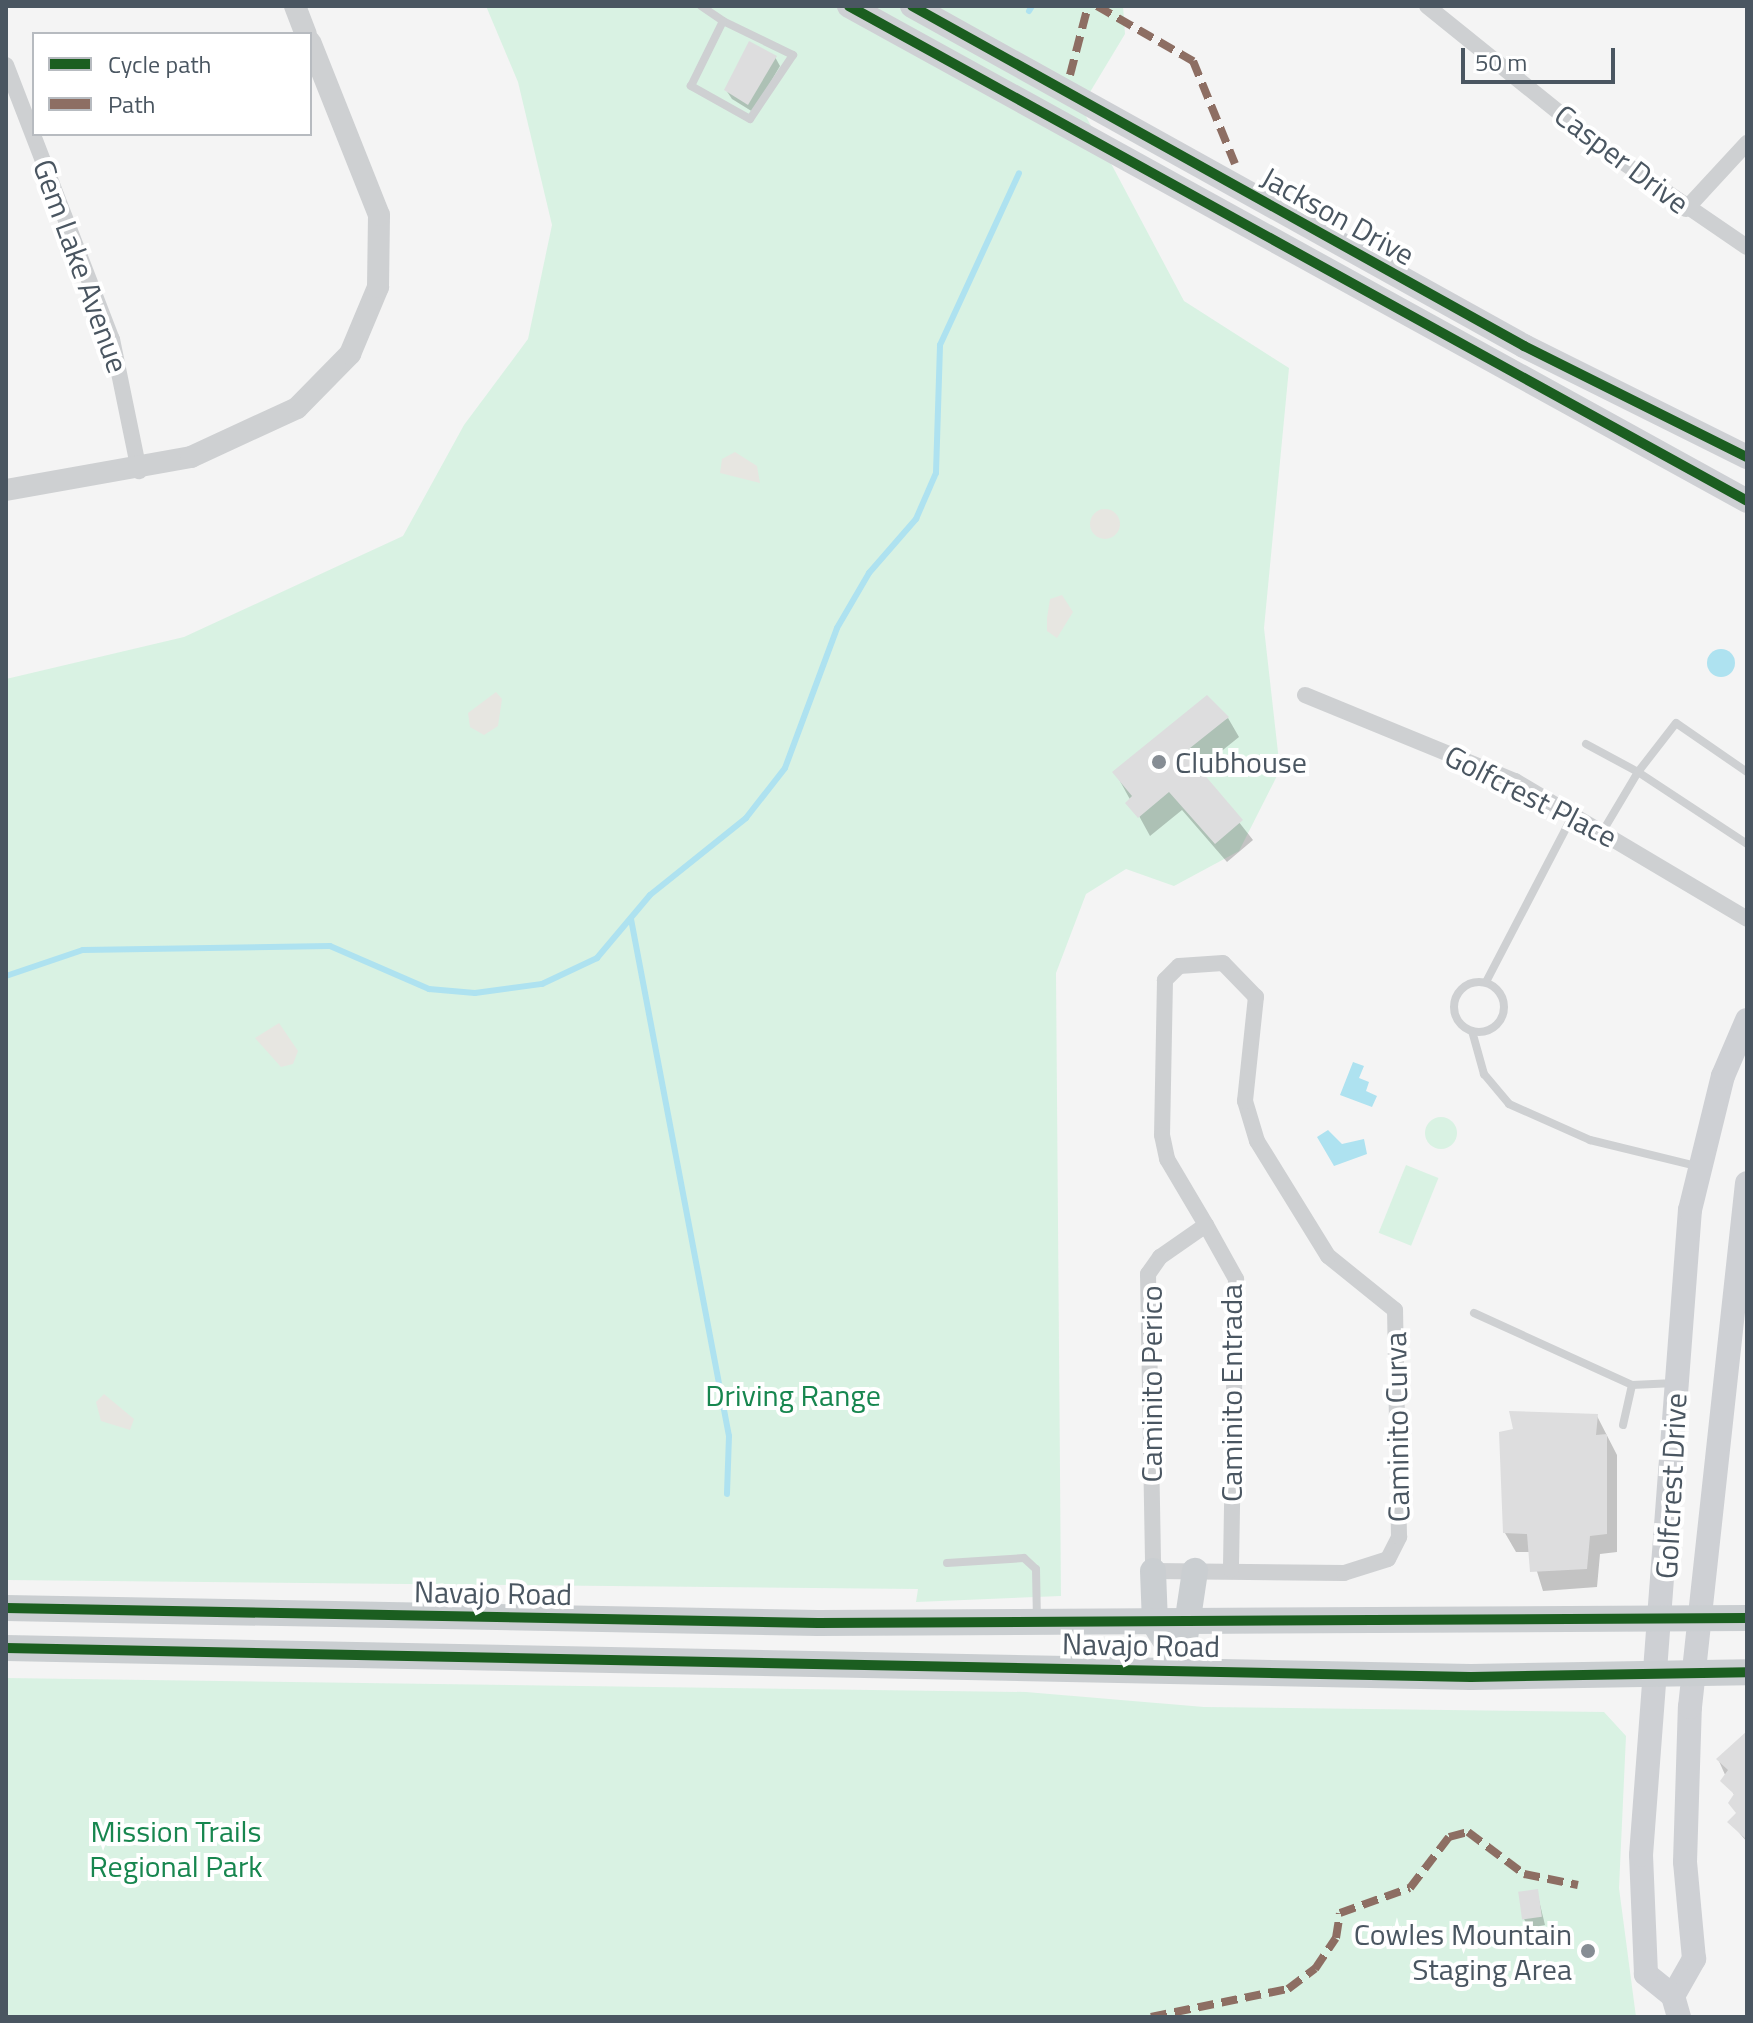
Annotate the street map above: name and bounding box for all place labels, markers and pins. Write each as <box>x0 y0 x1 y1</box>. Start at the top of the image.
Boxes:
place label: Clubhouse <box>1175 744 1307 780</box>
marker: Clubhouse <box>1150 753 1168 771</box>
place label: Cowles Mountain Staging Area <box>1354 1916 1572 1986</box>
marker: Cowles Mountain Staging Area <box>1579 1942 1597 1960</box>

